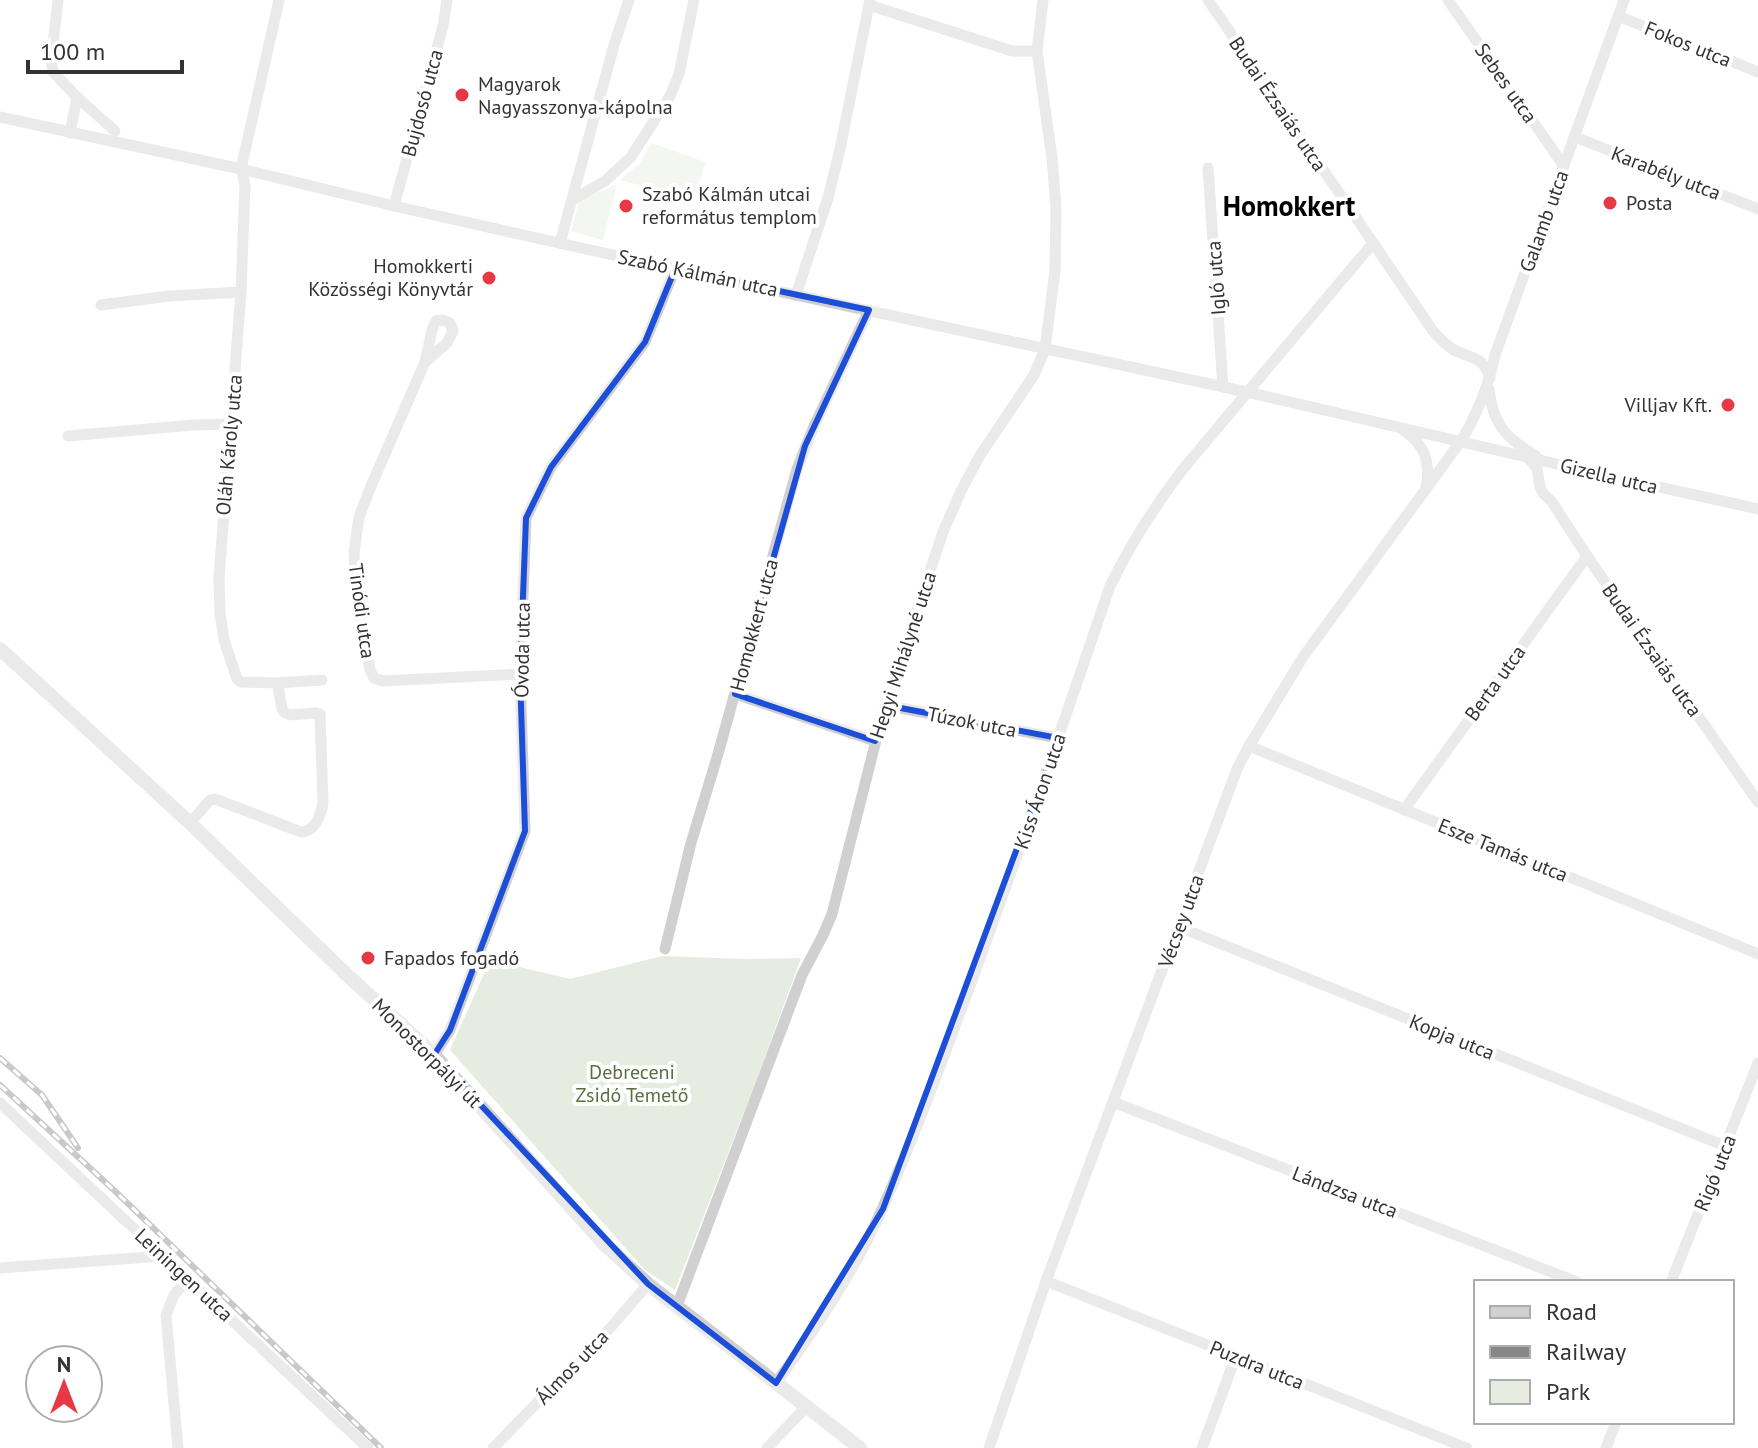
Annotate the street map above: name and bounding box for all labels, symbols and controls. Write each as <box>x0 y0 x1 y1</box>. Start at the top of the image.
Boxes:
street label: Fokos utca <box>1641 15 1735 73</box>
scale bar <box>28 24 182 74</box>
street label: Budai Ézsaiás utca <box>1223 32 1333 176</box>
text: 100 m <box>40 36 105 67</box>
street label: Sebes utca <box>1469 38 1543 128</box>
street label: Bujdosó utca <box>395 46 449 160</box>
place label: Magyarok Nagyasszonya-kápolna <box>478 71 673 120</box>
marker: Magyarok Nagyasszonya-kápolna <box>453 86 471 104</box>
street label: Karabély utca <box>1608 140 1724 206</box>
street label: Galamb utca <box>1514 166 1574 276</box>
place label: Szabó Kálmán utcai református templom <box>642 181 817 230</box>
district label: Homokkert <box>1223 187 1356 224</box>
place label: Posta <box>1626 190 1672 216</box>
marker: Posta <box>1601 194 1619 212</box>
marker: Szabó Kálmán utcai református templom <box>617 197 635 215</box>
street label: Igló utca <box>1200 240 1232 316</box>
street label: Szabó Kálmán utca <box>616 243 780 303</box>
place label: Homokkerti Közösségi Könyvtár <box>308 253 473 302</box>
marker: Homokkerti Közösségi Könyvtár <box>480 269 498 287</box>
street label: Oláh Károly utca <box>210 373 248 517</box>
place label: Villjav Kft. <box>1623 392 1712 418</box>
marker: Villjav Kft. <box>1719 396 1737 414</box>
street label: Gizella utca <box>1558 452 1660 500</box>
street label: Homokkert utca <box>724 556 784 694</box>
street label: Tinódi utca <box>342 562 382 660</box>
street label: Hegyi Mihályné utca <box>864 568 942 742</box>
street label: Budai Ézsaiás utca <box>1596 578 1708 722</box>
street label: Óvoda utca <box>508 602 536 698</box>
street label: Berta utca <box>1459 640 1531 726</box>
street label: Túzok utca <box>925 701 1019 743</box>
street label: Kiss Áron utca <box>1008 730 1072 852</box>
street label: Esze Tamás utca <box>1434 812 1572 888</box>
street label: Vécsey utca <box>1152 871 1210 972</box>
place label: Fapados fogadó <box>384 945 519 971</box>
marker: Fapados fogadó <box>359 949 377 967</box>
street label: Monostorpályi út <box>367 993 488 1114</box>
street label: Kopja utca <box>1406 1008 1498 1066</box>
park label: Debreceni Zsidó Temető <box>576 1059 688 1108</box>
street label: Rigó utca <box>1688 1131 1742 1215</box>
street label: Lándzsa utca <box>1289 1160 1401 1224</box>
street label: Leiningen utca <box>129 1223 239 1327</box>
legend <box>1474 1280 1734 1424</box>
text: Road <box>1546 1296 1597 1327</box>
street label: Álmos utca <box>530 1324 614 1410</box>
street label: Puzdra utca <box>1206 1334 1308 1396</box>
text: Railway <box>1546 1336 1626 1367</box>
north arrow <box>24 1344 104 1424</box>
text: N <box>57 1350 71 1378</box>
text: Park <box>1546 1376 1591 1407</box>

